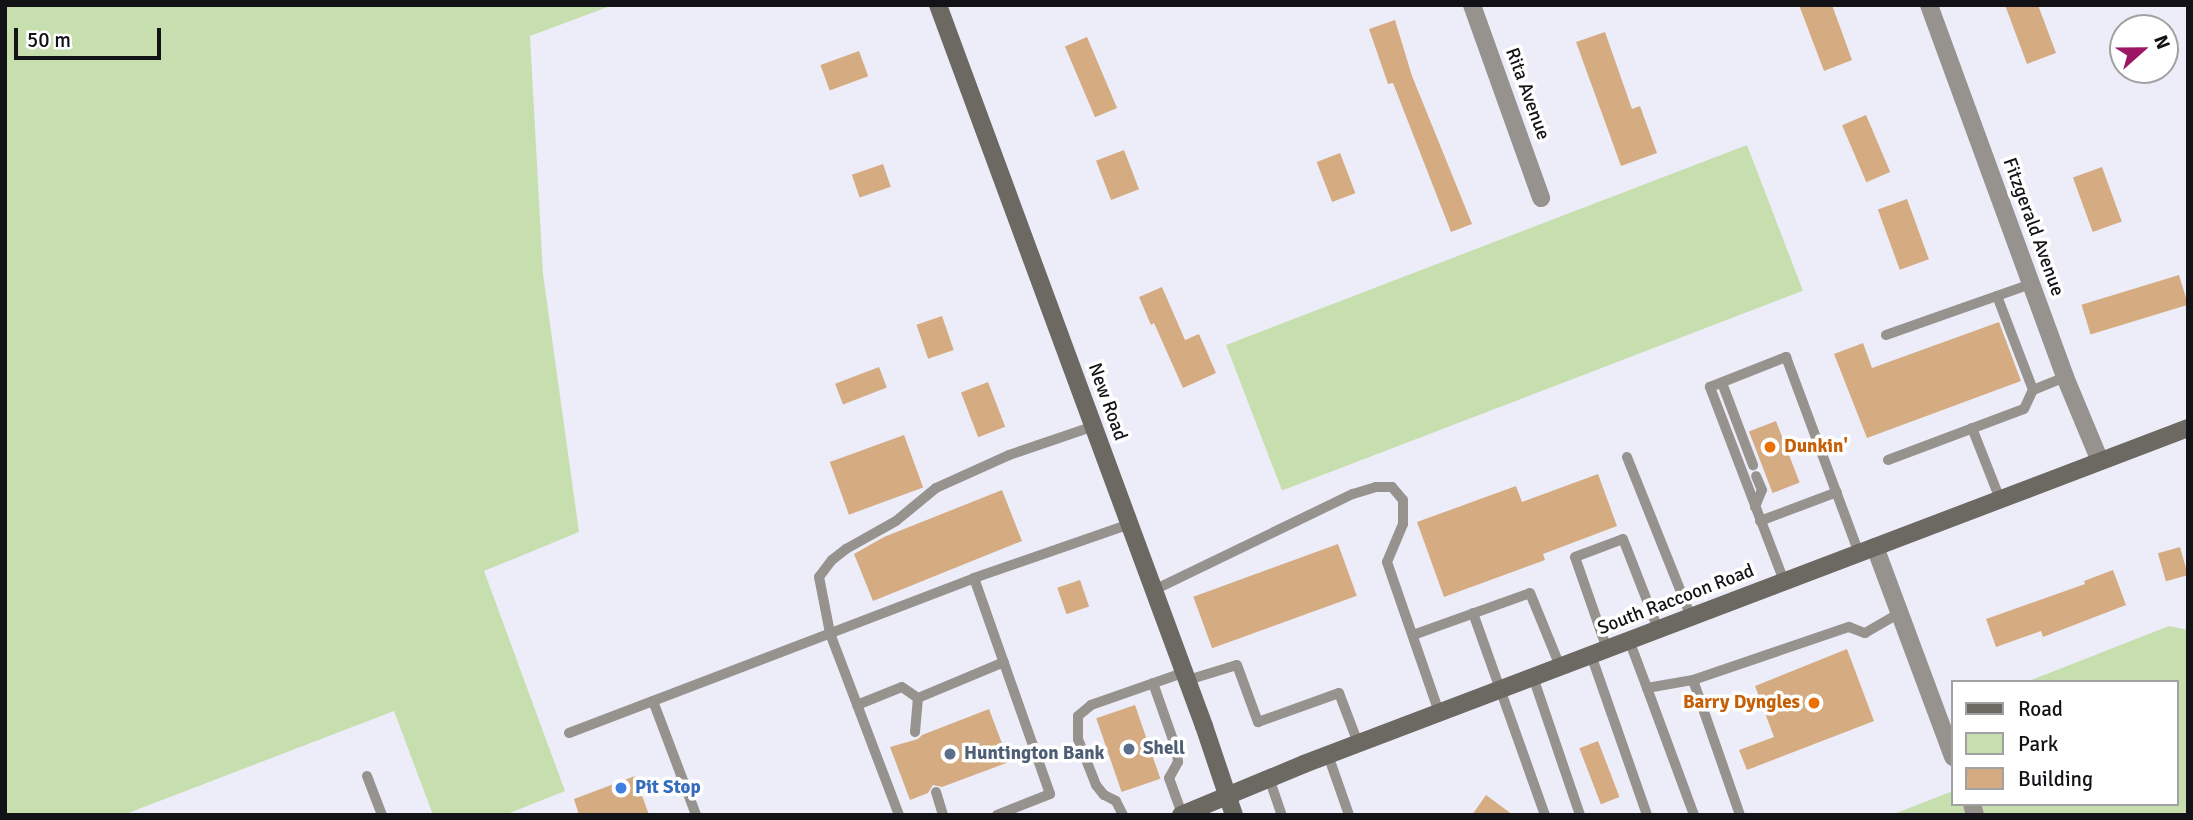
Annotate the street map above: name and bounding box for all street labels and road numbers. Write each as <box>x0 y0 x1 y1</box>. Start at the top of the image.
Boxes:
street label: Rita Avenue <box>1500 45 1554 143</box>
street label: Fitzgerald Avenue <box>1997 155 2069 299</box>
street label: New Road <box>1082 360 1132 444</box>
street label: South Raccoon Road <box>1595 560 1757 640</box>

